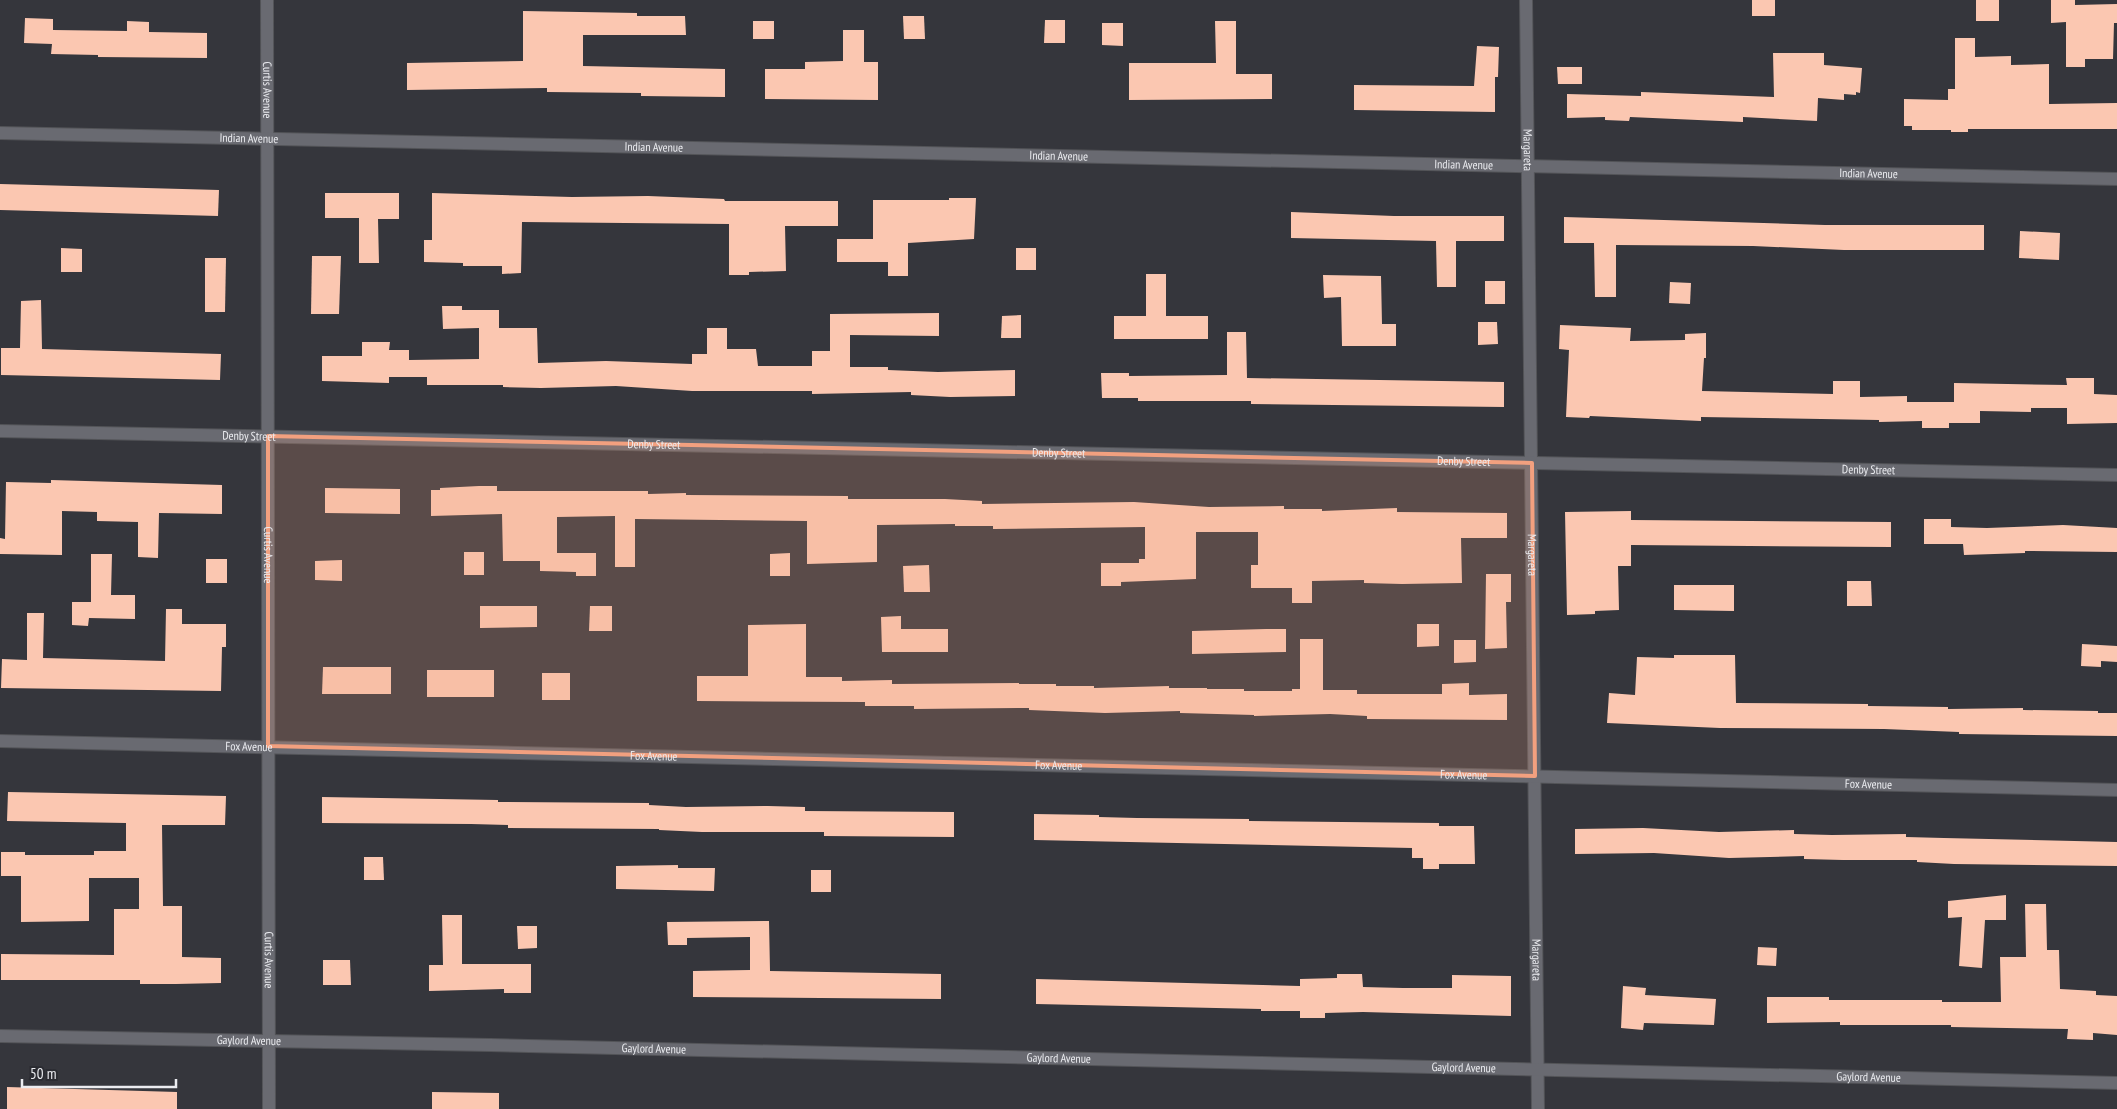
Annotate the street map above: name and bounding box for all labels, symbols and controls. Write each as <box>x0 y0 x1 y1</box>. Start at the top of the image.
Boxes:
street label: Curtis Avenue <box>260 62 275 118</box>
street label: Margareta <box>1520 129 1536 171</box>
street label: Indian Avenue <box>219 130 278 146</box>
street label: Indian Avenue <box>624 139 683 155</box>
street label: Indian Avenue <box>1029 147 1088 164</box>
street label: Indian Avenue <box>1434 156 1493 172</box>
street label: Indian Avenue <box>1839 165 1898 181</box>
street label: Denby Street <box>222 428 276 444</box>
street label: Denby Street <box>627 436 681 452</box>
street label: Denby Street <box>1032 444 1086 461</box>
street label: Denby Street <box>1437 453 1491 469</box>
street label: Denby Street <box>1842 461 1896 477</box>
street label: Curtis Avenue <box>261 527 276 583</box>
street label: Margareta <box>1525 534 1540 576</box>
street label: Fox Avenue <box>225 738 273 754</box>
street label: Fox Avenue <box>630 748 678 764</box>
street label: Fox Avenue <box>1035 757 1083 773</box>
street label: Fox Avenue <box>1440 766 1487 782</box>
street label: Fox Avenue <box>1845 776 1892 792</box>
street label: Curtis Avenue <box>262 932 277 988</box>
street label: Margareta <box>1529 939 1545 981</box>
street label: Gaylord Avenue <box>217 1032 281 1048</box>
street label: Gaylord Avenue <box>622 1040 686 1057</box>
street label: Gaylord Avenue <box>1026 1050 1091 1066</box>
scale bar <box>22 1056 176 1088</box>
street label: Gaylord Avenue <box>1431 1059 1496 1075</box>
text: 50 m <box>30 1064 56 1083</box>
street label: Gaylord Avenue <box>1836 1068 1901 1085</box>

